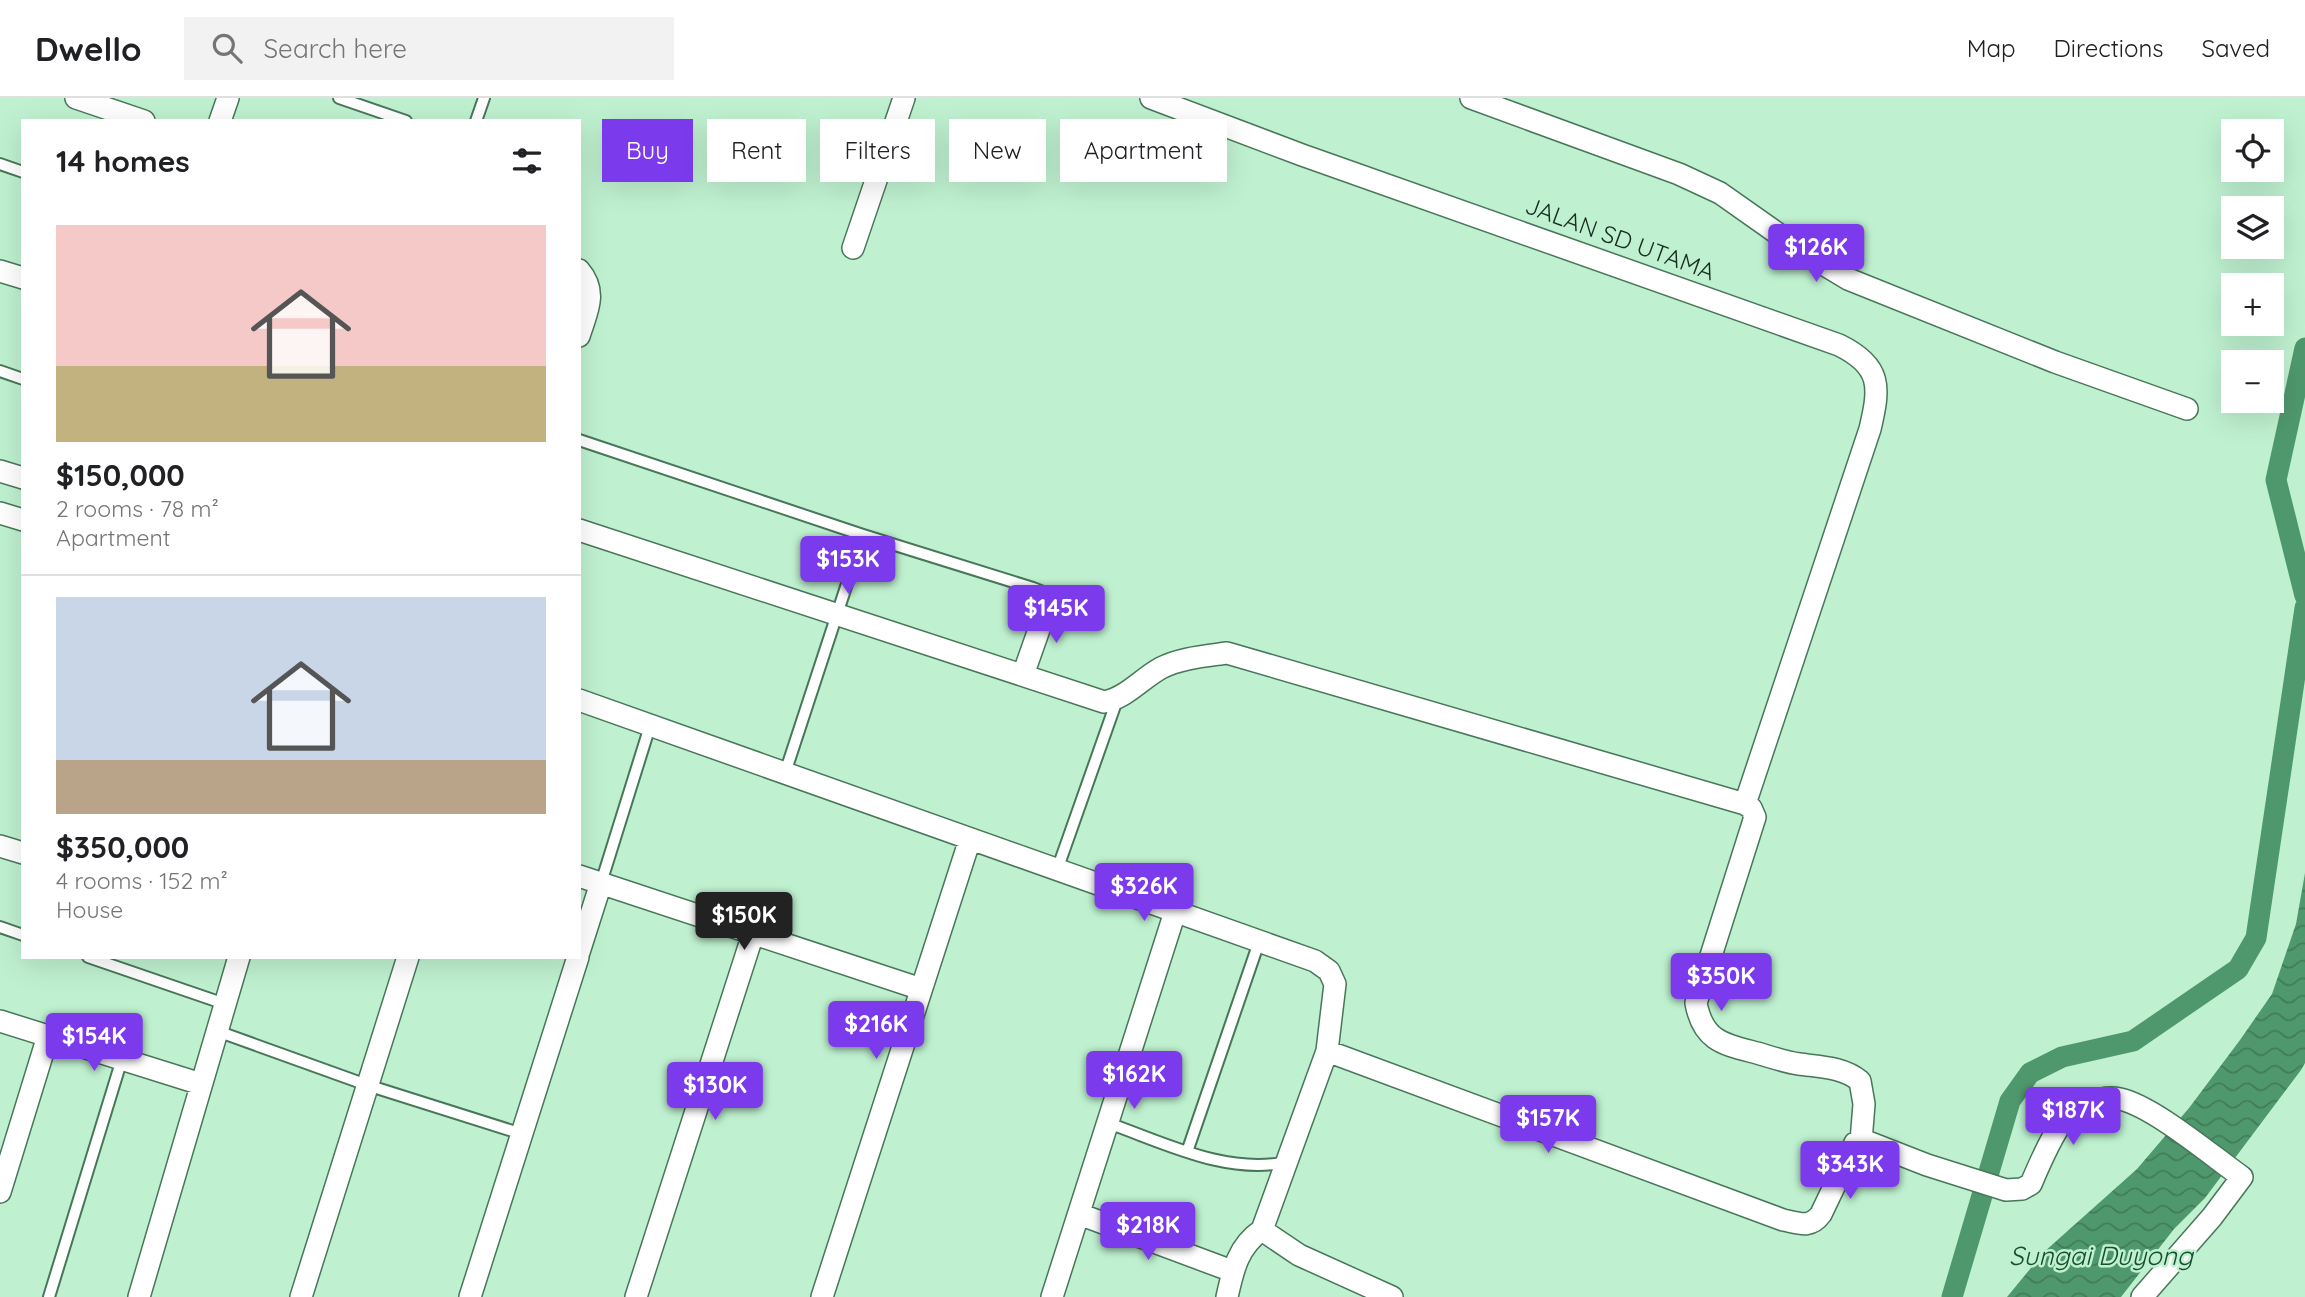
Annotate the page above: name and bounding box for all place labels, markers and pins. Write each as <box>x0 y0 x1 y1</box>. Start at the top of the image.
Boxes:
pin: $126K <box>1767 225 1865 284</box>
pin: $153K <box>799 536 897 596</box>
pin: $145K <box>1007 586 1105 645</box>
pin: $326K <box>1095 864 1193 923</box>
pin: $150K <box>695 892 793 952</box>
pin: $350K <box>1672 954 1770 1013</box>
pin: $216K <box>827 1002 925 1061</box>
pin: $154K <box>45 1014 143 1073</box>
pin: $162K <box>1085 1052 1183 1111</box>
pin: $130K <box>666 1062 764 1122</box>
pin: $187K <box>2024 1088 2122 1147</box>
pin: $157K <box>1499 1096 1597 1155</box>
pin: $343K <box>1801 1142 1899 1201</box>
pin: $218K <box>1099 1202 1197 1262</box>

